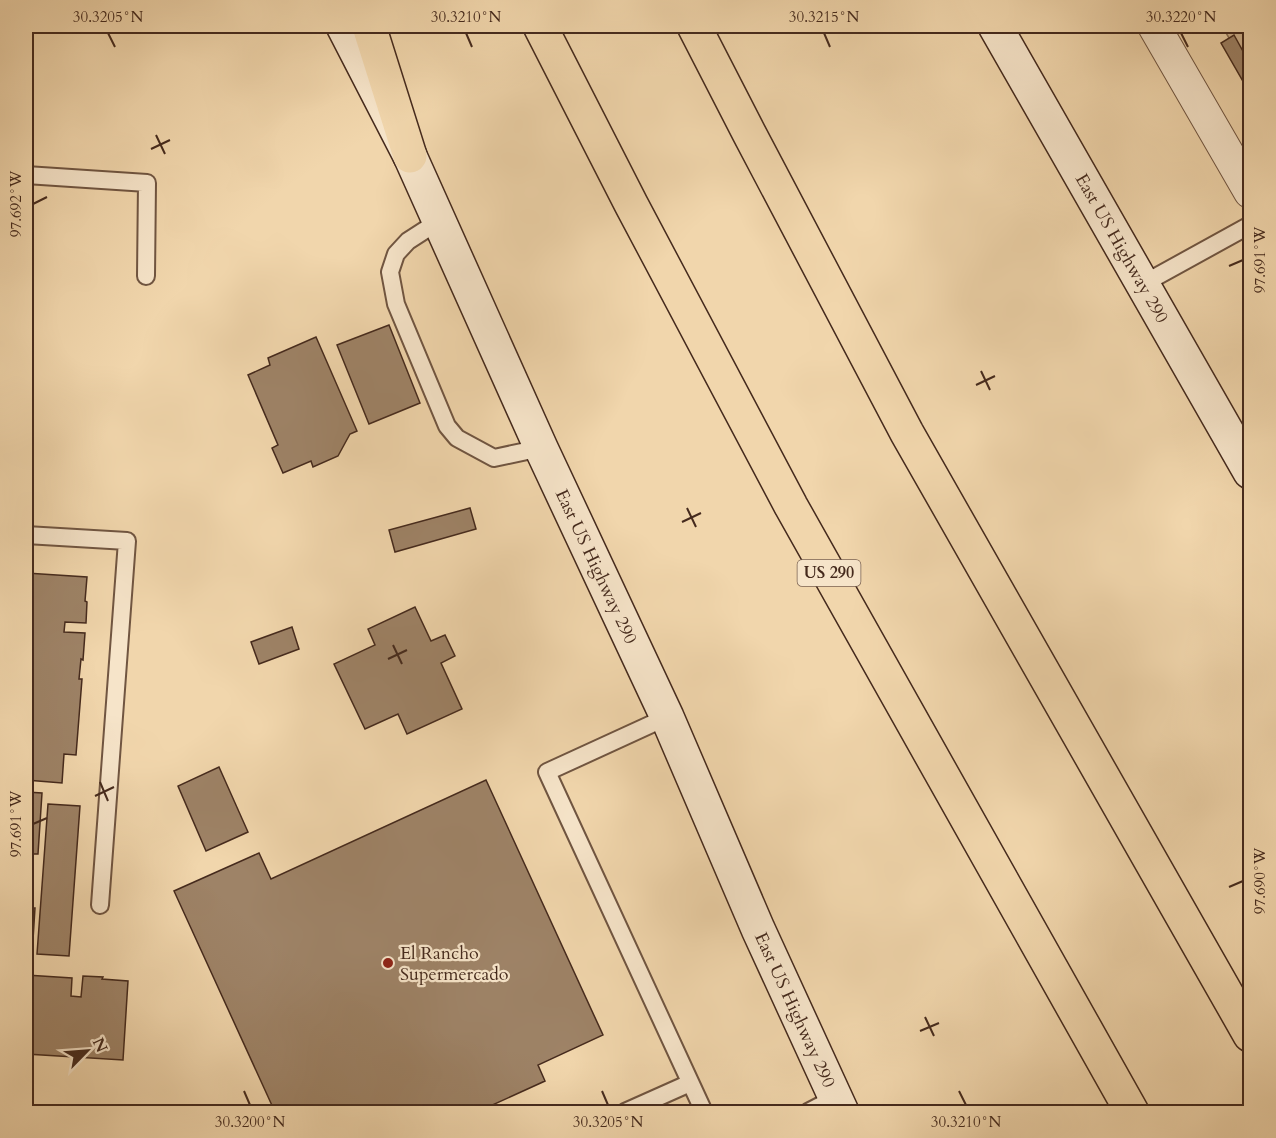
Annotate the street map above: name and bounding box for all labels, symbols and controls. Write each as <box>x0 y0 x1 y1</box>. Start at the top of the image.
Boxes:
text: 30.3205°N <box>73 7 143 27</box>
text: 30.3210°N <box>431 7 501 27</box>
text: 30.3215°N <box>789 7 859 27</box>
text: 30.3220°N <box>1146 7 1216 27</box>
street label: East US Highway 290 <box>1069 169 1175 328</box>
text: 97.692°W <box>6 170 26 237</box>
text: 97.691°W <box>1250 226 1270 293</box>
street label: East US Highway 290 <box>549 485 643 648</box>
road number: US 290 <box>798 560 860 586</box>
text: 97.691°W <box>6 790 26 857</box>
text: 97.690°W <box>1250 847 1270 914</box>
street label: East US Highway 290 <box>749 928 842 1092</box>
place label: El Rancho Supermercado <box>400 941 509 987</box>
marker: El Rancho Supermercado <box>381 956 395 970</box>
north arrow <box>57 1021 117 1081</box>
text: N <box>87 1034 113 1056</box>
text: 30.3200°N <box>215 1112 285 1132</box>
text: 30.3205°N <box>573 1112 643 1132</box>
text: 30.3210°N <box>931 1112 1001 1132</box>

